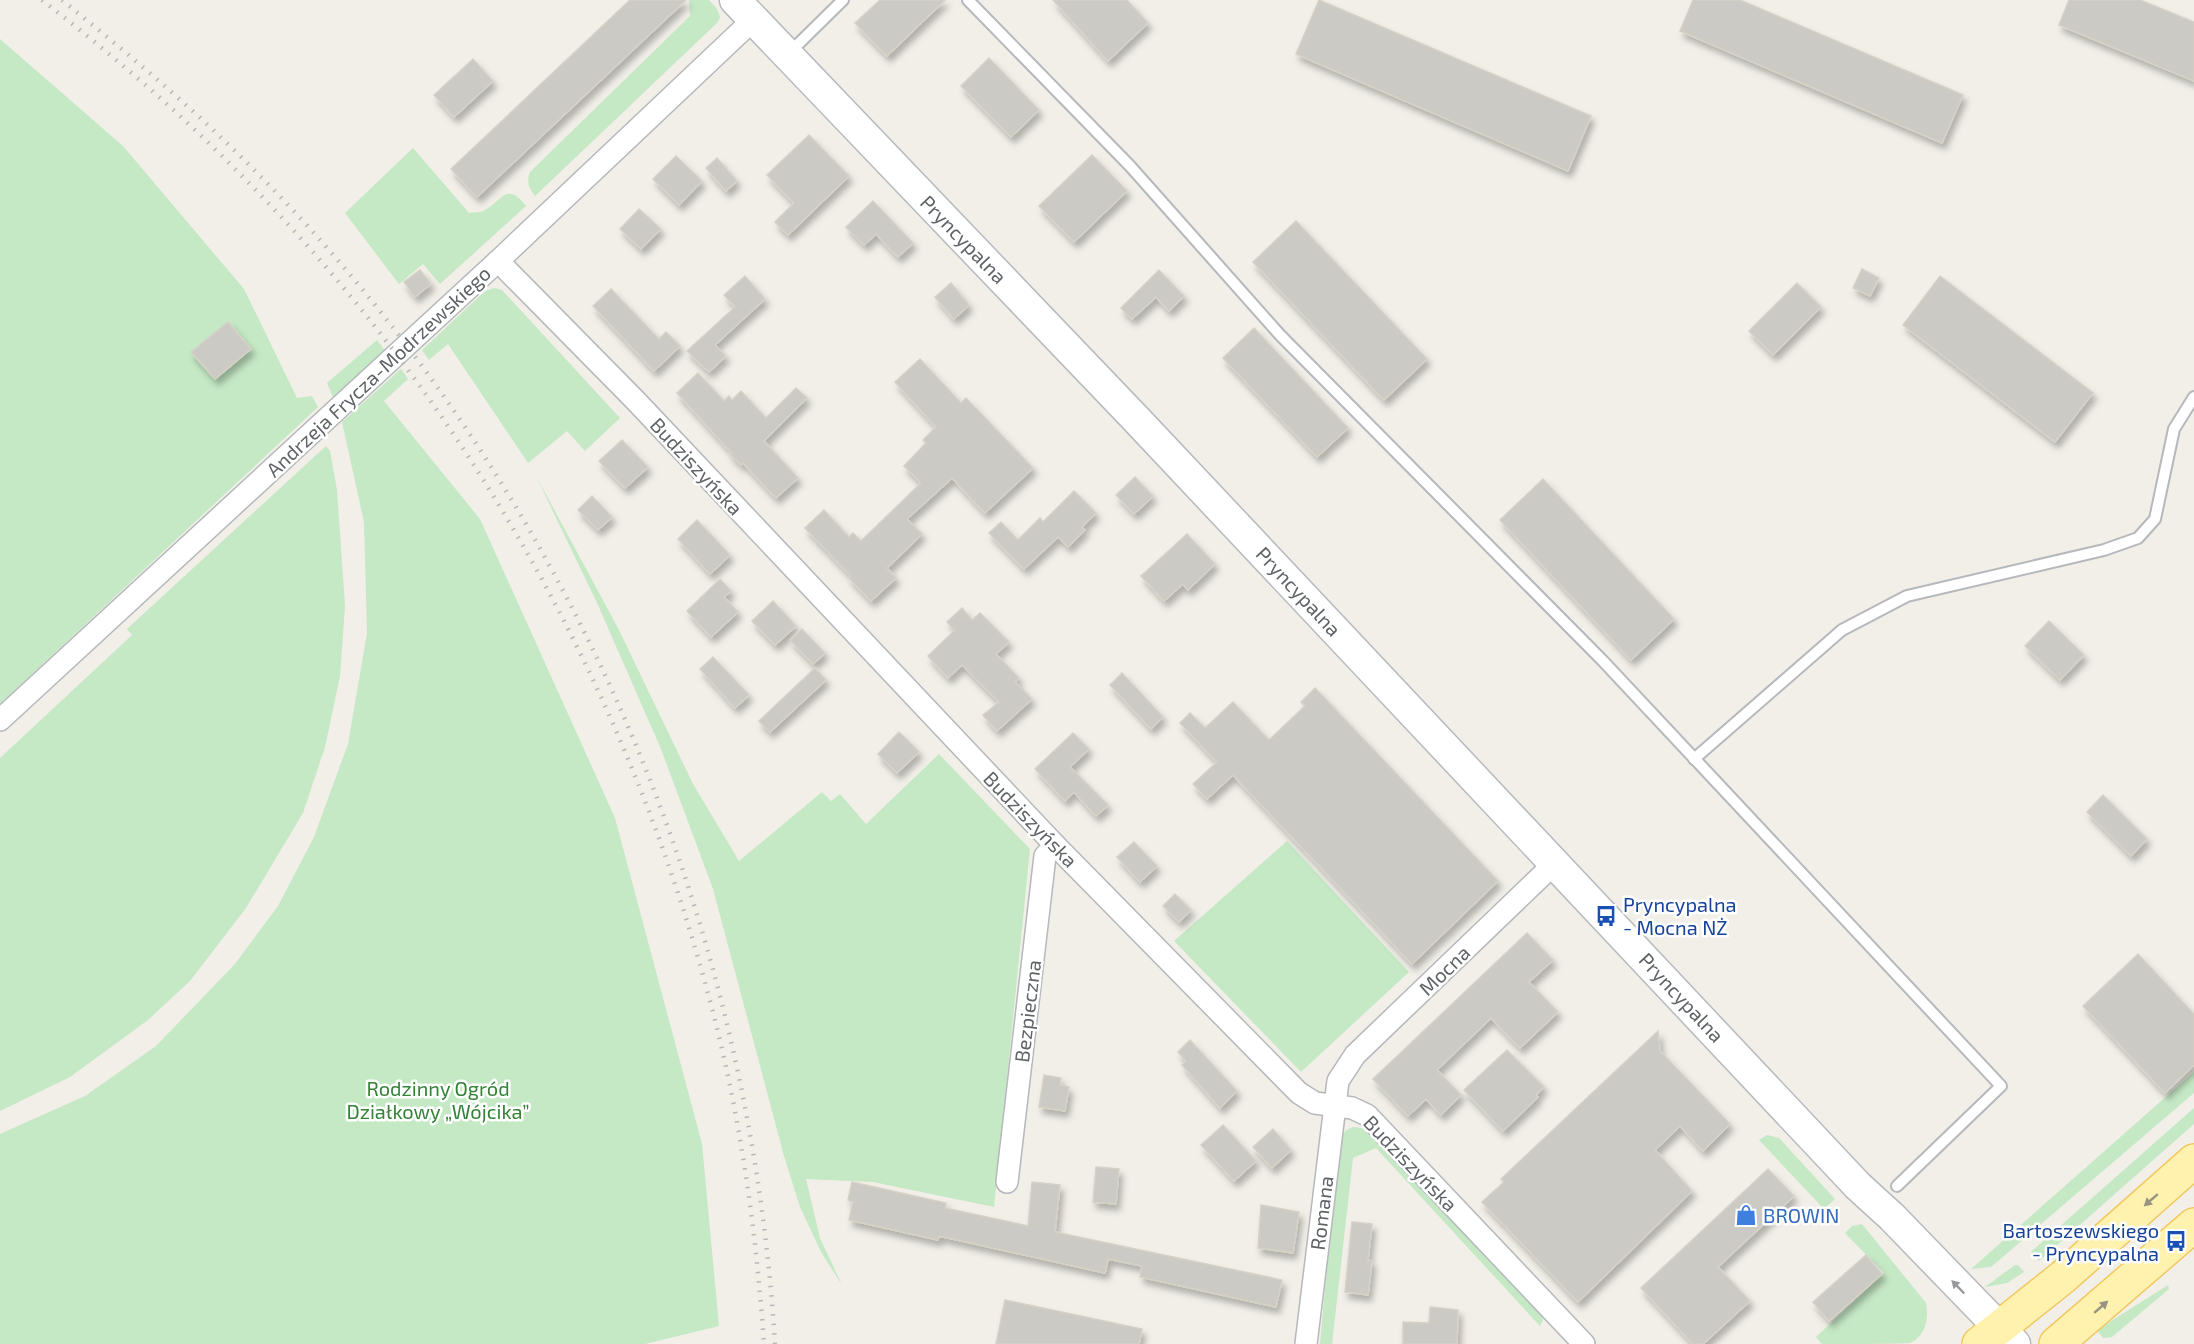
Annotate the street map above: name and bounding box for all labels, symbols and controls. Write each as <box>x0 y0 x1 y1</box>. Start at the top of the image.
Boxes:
street label: Pryncypalna <box>916 190 1012 288</box>
street label: Andrzeja Frycza-Modrzewskiego <box>261 261 495 481</box>
street label: Budziszyńska <box>646 412 748 520</box>
street label: Pryncypalna <box>1252 541 1346 641</box>
street label: Budziszyńska <box>979 766 1083 872</box>
place label: Pryncypalna - Mocna NŻ <box>1623 892 1737 939</box>
bus stop icon: Pryncypalna - Mocna NŻ <box>1594 904 1618 928</box>
street label: Mocna <box>1414 940 1474 1000</box>
street label: Pryncypalna <box>1635 947 1729 1047</box>
street label: Bezpieczna <box>1009 958 1045 1064</box>
park label: Rodzinny Ogród Działkowy „Wójcika” <box>346 1076 530 1123</box>
street label: Budziszyńska <box>1359 1110 1463 1216</box>
street label: Romana <box>1305 1174 1337 1252</box>
one-way arrow <box>2144 1193 2159 1206</box>
shop icon: BROWIN <box>1734 1203 1758 1227</box>
place label: BROWIN <box>1763 1203 1839 1227</box>
place label: Bartoszewskiego - Pryncypalna <box>2003 1218 2159 1265</box>
bus stop icon: Bartoszewskiego - Pryncypalna <box>2164 1229 2188 1253</box>
one-way arrow <box>1952 1281 1966 1295</box>
one-way arrow <box>2093 1301 2108 1314</box>

